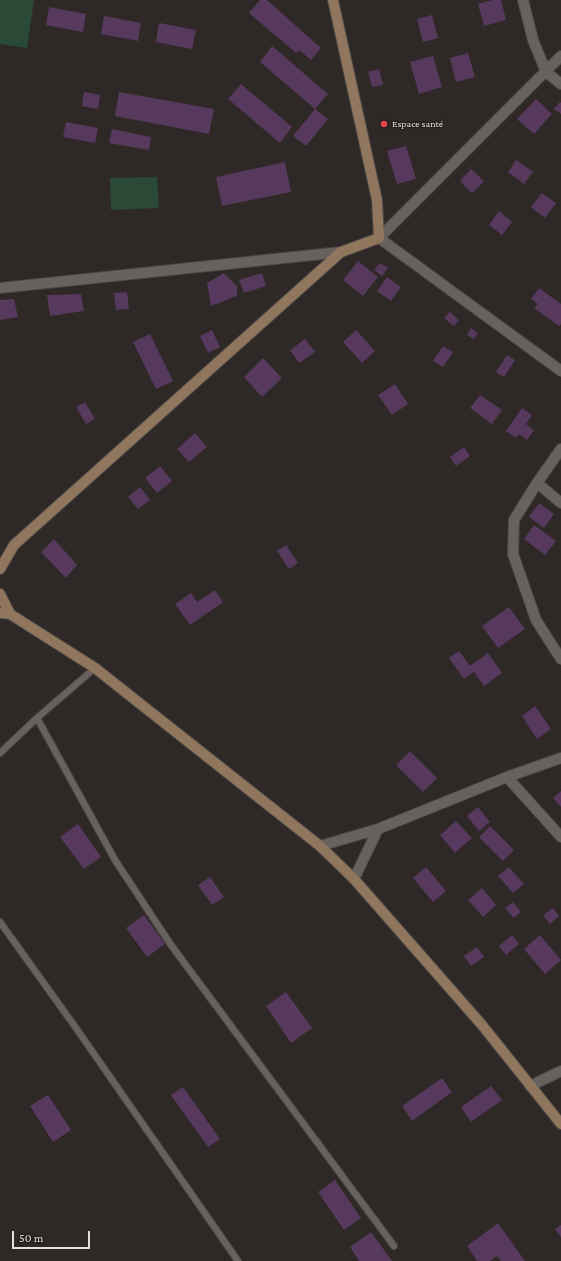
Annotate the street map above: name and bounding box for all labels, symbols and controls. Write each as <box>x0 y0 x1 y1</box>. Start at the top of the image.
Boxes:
place label: Espace santé <box>392 118 443 130</box>
marker: Espace santé <box>379 119 389 129</box>
scale bar <box>14 1223 92 1249</box>
text: 50 m <box>19 1231 43 1245</box>

